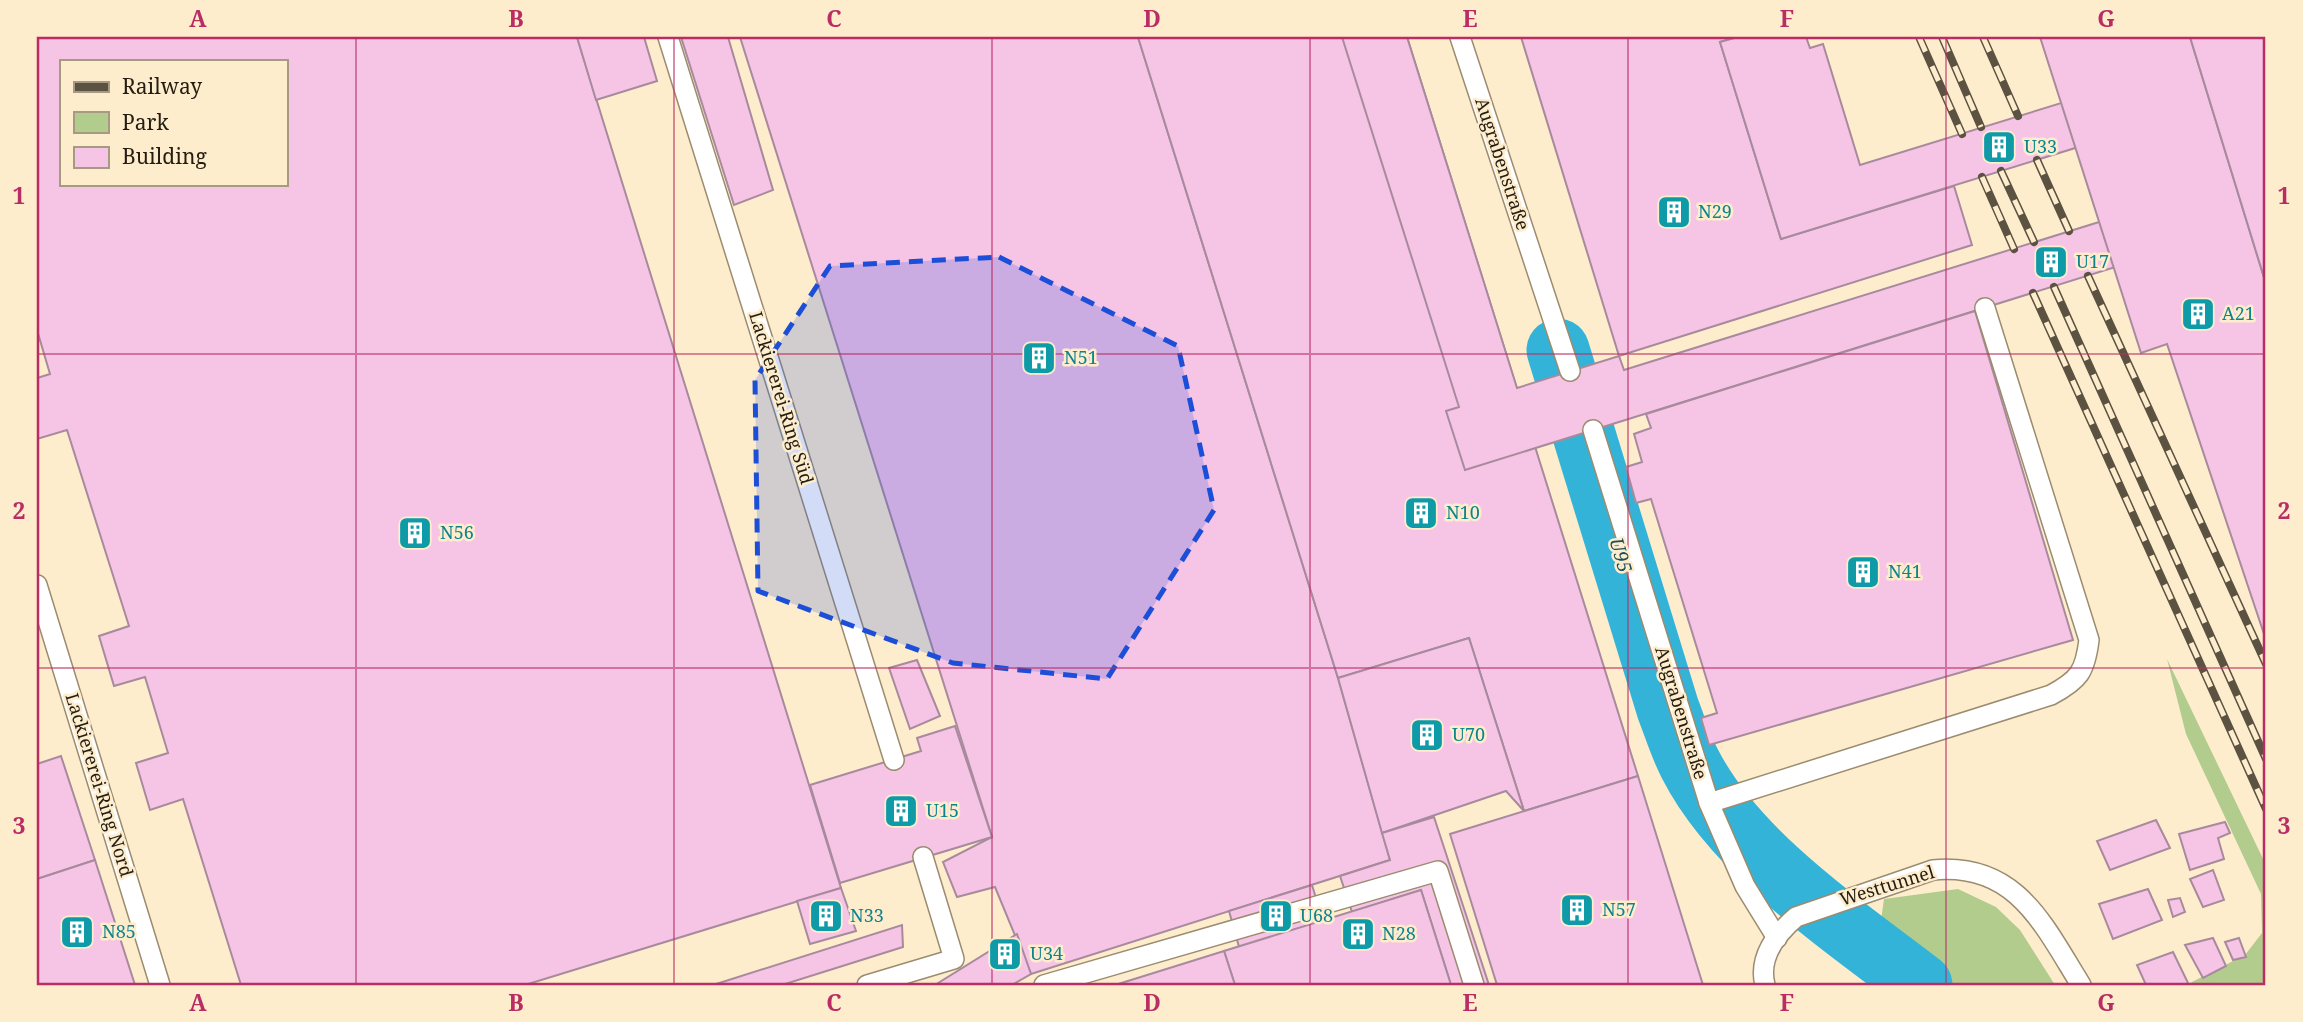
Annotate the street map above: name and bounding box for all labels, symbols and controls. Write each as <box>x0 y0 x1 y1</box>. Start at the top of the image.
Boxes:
text: A <box>189 2 207 34</box>
text: B <box>508 2 524 34</box>
text: C <box>826 2 842 34</box>
text: D <box>1143 2 1161 34</box>
text: E <box>1462 2 1478 34</box>
text: F <box>1780 2 1794 34</box>
text: G <box>2097 2 2115 34</box>
legend <box>60 60 287 186</box>
text: Railway <box>122 72 202 100</box>
street label: Augrabenstraße <box>1470 94 1536 233</box>
text: Park <box>122 108 169 136</box>
building icon: U33 <box>1980 128 2018 166</box>
place label: U33 <box>2024 134 2057 158</box>
text: Building <box>122 142 207 170</box>
text: 1 <box>13 179 26 211</box>
text: 1 <box>2278 179 2291 211</box>
building icon: N29 <box>1655 193 1693 231</box>
place label: N29 <box>1698 199 1732 223</box>
building icon: U17 <box>2032 243 2070 281</box>
place label: U17 <box>2076 249 2109 273</box>
building icon: A21 <box>2179 295 2217 333</box>
place label: A21 <box>2222 301 2255 325</box>
street label: Lackiererei-Ring Süd <box>744 308 820 487</box>
building icon: N51 <box>1020 339 1058 377</box>
place label: N51 <box>1064 345 1098 369</box>
text: 2 <box>13 494 26 526</box>
building icon: N10 <box>1402 494 1440 532</box>
text: 2 <box>2278 494 2291 526</box>
place label: N10 <box>1446 500 1480 524</box>
building icon: N56 <box>396 514 434 552</box>
place label: N56 <box>440 520 474 544</box>
water label: U95 <box>1603 534 1639 576</box>
building icon: N41 <box>1844 553 1882 591</box>
place label: N41 <box>1888 559 1922 583</box>
street label: Augrabenstraße <box>1650 643 1714 782</box>
street label: Lackiererei-Ring Nord <box>61 690 139 879</box>
building icon: U70 <box>1408 716 1446 754</box>
place label: U70 <box>1452 722 1485 746</box>
building icon: U15 <box>882 792 920 830</box>
place label: U15 <box>926 798 959 822</box>
text: 3 <box>13 809 26 841</box>
text: 3 <box>2278 809 2291 841</box>
street label: Westtunnel <box>1836 859 1937 911</box>
building icon: N57 <box>1558 891 1596 929</box>
building icon: N33 <box>807 897 845 935</box>
building icon: U68 <box>1257 897 1295 935</box>
place label: N57 <box>1602 897 1636 921</box>
place label: N33 <box>850 903 884 927</box>
place label: U68 <box>1300 903 1333 927</box>
building icon: N85 <box>58 913 96 951</box>
building icon: N28 <box>1339 915 1377 953</box>
place label: N85 <box>102 919 136 943</box>
place label: N28 <box>1382 921 1416 945</box>
building icon: U34 <box>986 935 1024 973</box>
place label: U34 <box>1030 941 1063 965</box>
text: A <box>189 986 207 1018</box>
text: B <box>508 986 524 1018</box>
text: C <box>826 986 842 1018</box>
text: D <box>1143 986 1161 1018</box>
text: E <box>1462 986 1478 1018</box>
text: F <box>1780 986 1794 1018</box>
text: G <box>2097 986 2115 1018</box>

